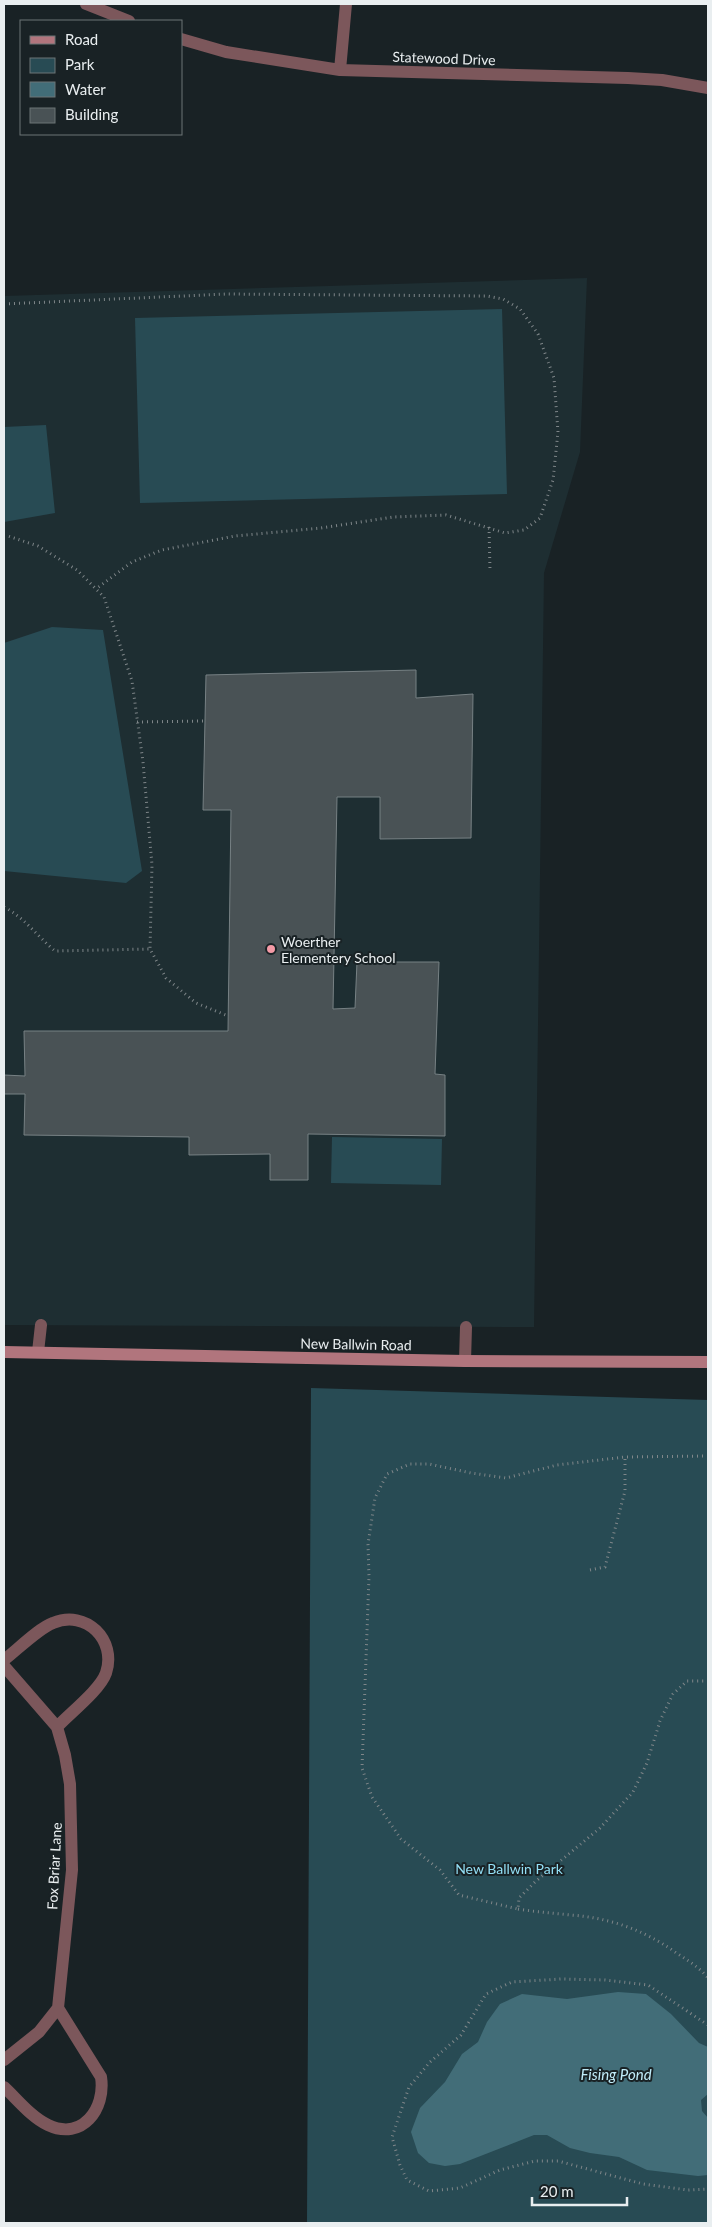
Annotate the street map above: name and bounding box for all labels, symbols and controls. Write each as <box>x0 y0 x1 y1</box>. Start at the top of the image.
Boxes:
legend <box>20 20 182 135</box>
text: Road <box>65 30 98 48</box>
street label: Statewood Drive <box>392 48 496 68</box>
text: Park <box>65 55 95 73</box>
text: Water <box>65 80 106 98</box>
text: Building <box>65 105 118 123</box>
place label: Woerther Elementery School <box>281 933 396 966</box>
marker: Woerther Elementery School <box>265 943 277 955</box>
street label: New Ballwin Road <box>300 1335 412 1353</box>
street label: Fox Briar Lane <box>43 1822 65 1910</box>
park label: New Ballwin Park <box>455 1860 564 1877</box>
water label: Fising Pond <box>580 2065 652 2083</box>
scale bar <box>532 2174 627 2206</box>
text: 20 m <box>540 2182 574 2200</box>

